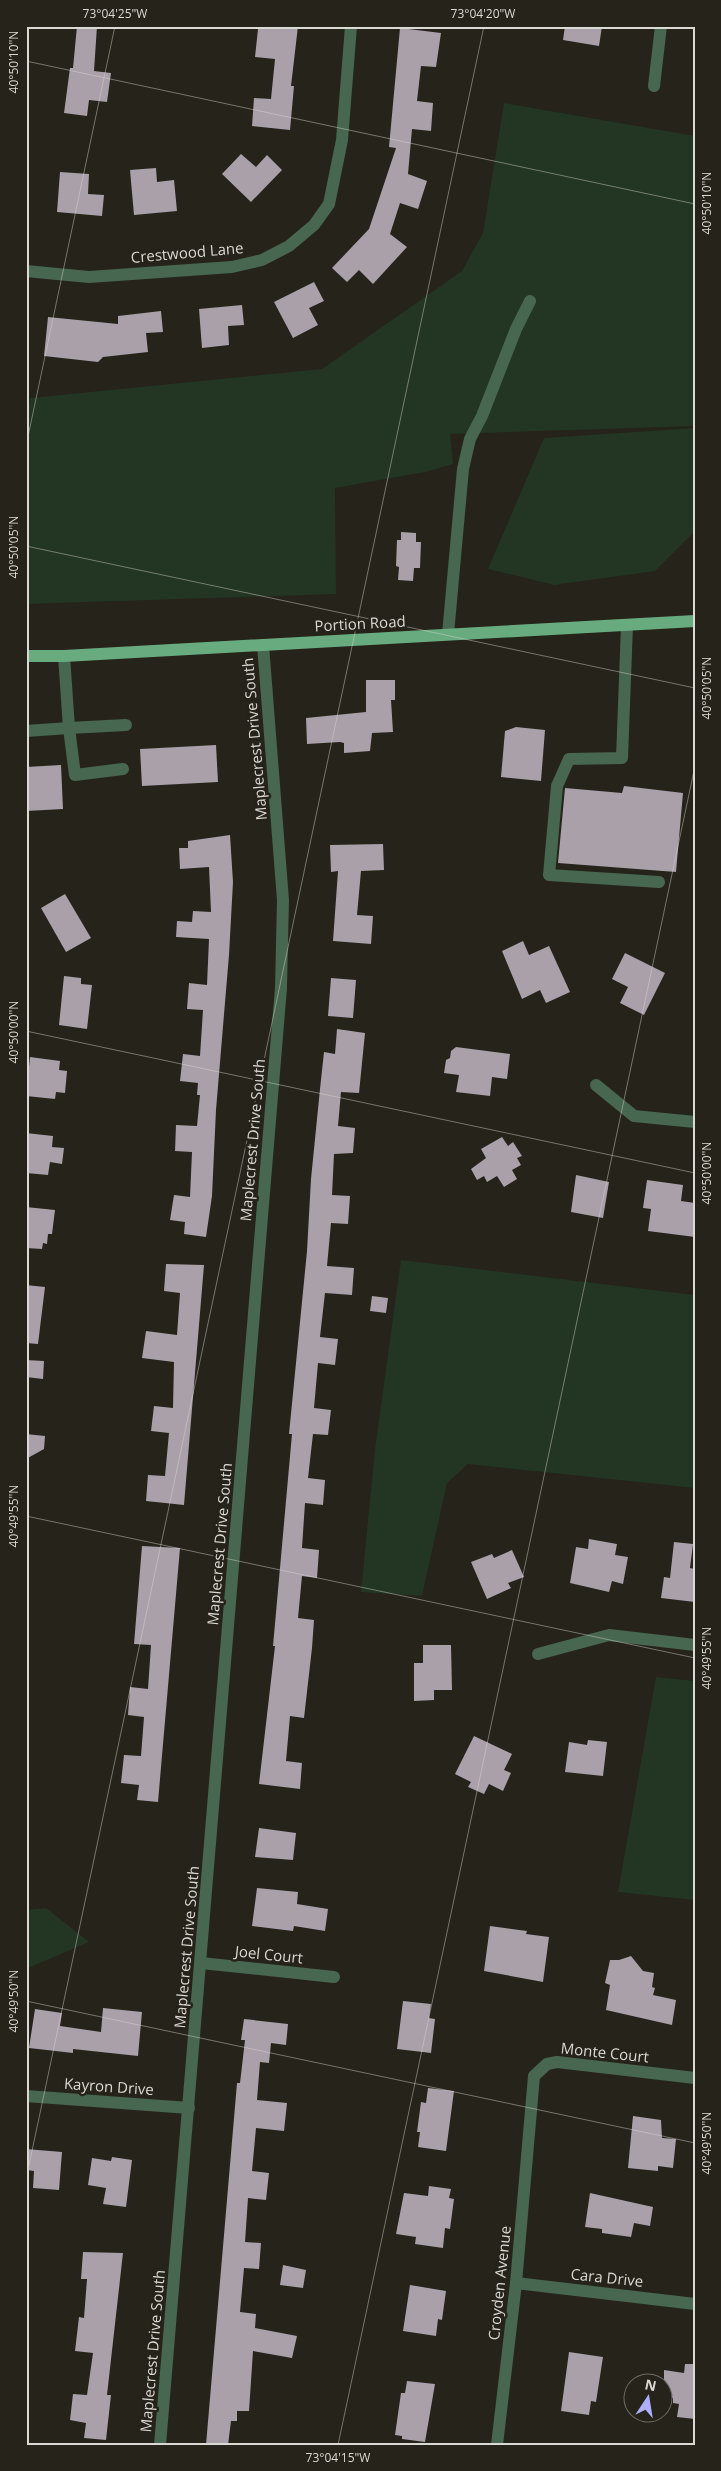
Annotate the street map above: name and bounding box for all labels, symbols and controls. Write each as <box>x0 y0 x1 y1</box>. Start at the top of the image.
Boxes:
text: 73°04'25"W <box>83 5 147 22</box>
text: 73°04'20"W <box>451 5 515 22</box>
text: 40°50'10"N <box>5 31 22 93</box>
text: 40°50'10"N <box>698 172 715 234</box>
street label: Crestwood Lane <box>130 237 244 267</box>
text: 40°50'05"N <box>5 516 22 578</box>
street label: Portion Road <box>314 611 406 635</box>
street label: Maplecrest Drive South <box>237 657 271 821</box>
text: 40°50'05"N <box>698 657 715 719</box>
text: 40°50'00"N <box>5 1001 22 1063</box>
street label: Maplecrest Drive South <box>235 1058 269 1222</box>
text: 40°50'00"N <box>698 1142 715 1204</box>
street label: Maplecrest Drive South <box>202 1462 236 1626</box>
text: 40°49'55"N <box>5 1485 22 1547</box>
text: 40°49'55"N <box>698 1627 715 1689</box>
street label: Maplecrest Drive South <box>169 1865 203 2029</box>
street label: Joel Court <box>232 1940 304 1968</box>
text: 40°49'50"N <box>5 1970 22 2032</box>
street label: Monte Court <box>560 2037 650 2067</box>
street label: Kayron Drive <box>63 2073 155 2099</box>
text: 40°49'50"N <box>698 2112 715 2174</box>
street label: Croyden Avenue <box>483 2225 515 2341</box>
street label: Cara Drive <box>570 2263 644 2291</box>
street label: Maplecrest Drive South <box>135 2269 169 2433</box>
north arrow <box>624 2374 674 2424</box>
text: N <box>643 2374 658 2395</box>
text: 73°04'15"W <box>306 2449 370 2466</box>

